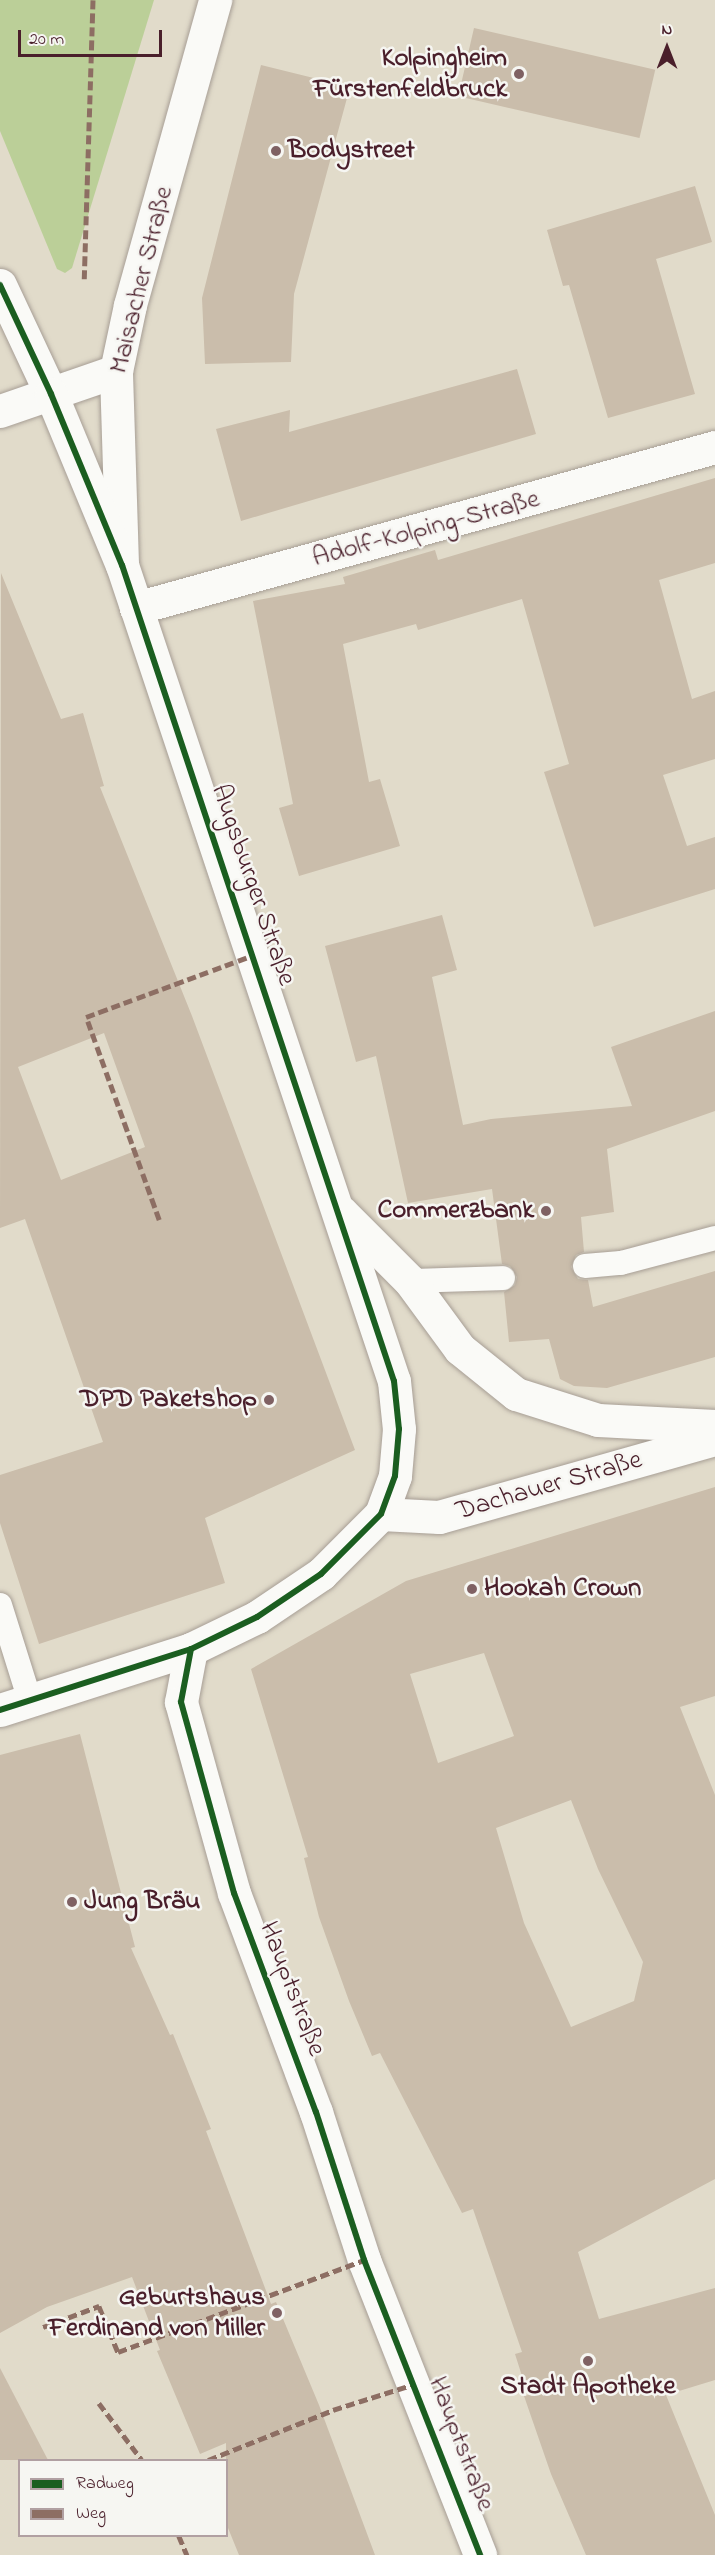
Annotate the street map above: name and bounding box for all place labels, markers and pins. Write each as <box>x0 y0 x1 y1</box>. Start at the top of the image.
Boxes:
place label: Kolpingheim Fürstenfeldbruck <box>313 42 507 105</box>
marker: Kolpingheim Fürstenfeldbruck <box>512 67 526 81</box>
place label: Bodystreet <box>288 135 415 167</box>
marker: Bodystreet <box>269 144 283 158</box>
place label: Commerzbank <box>377 1195 534 1227</box>
marker: Commerzbank <box>539 1204 553 1218</box>
place label: DPD Paketshop <box>80 1384 257 1416</box>
marker: DPD Paketshop <box>262 1393 276 1407</box>
place label: Hookah Crown <box>484 1573 641 1605</box>
marker: Hookah Crown <box>465 1582 479 1596</box>
place label: Jung Bräu <box>84 1886 200 1918</box>
marker: Jung Bräu <box>65 1895 79 1909</box>
place label: Geburtshaus Ferdinand von Miller <box>49 2281 265 2344</box>
marker: Geburtshaus Ferdinand von Miller <box>270 2306 284 2320</box>
marker: Stadt Apotheke <box>581 2354 595 2368</box>
place label: Stadt Apotheke <box>500 2371 676 2403</box>

